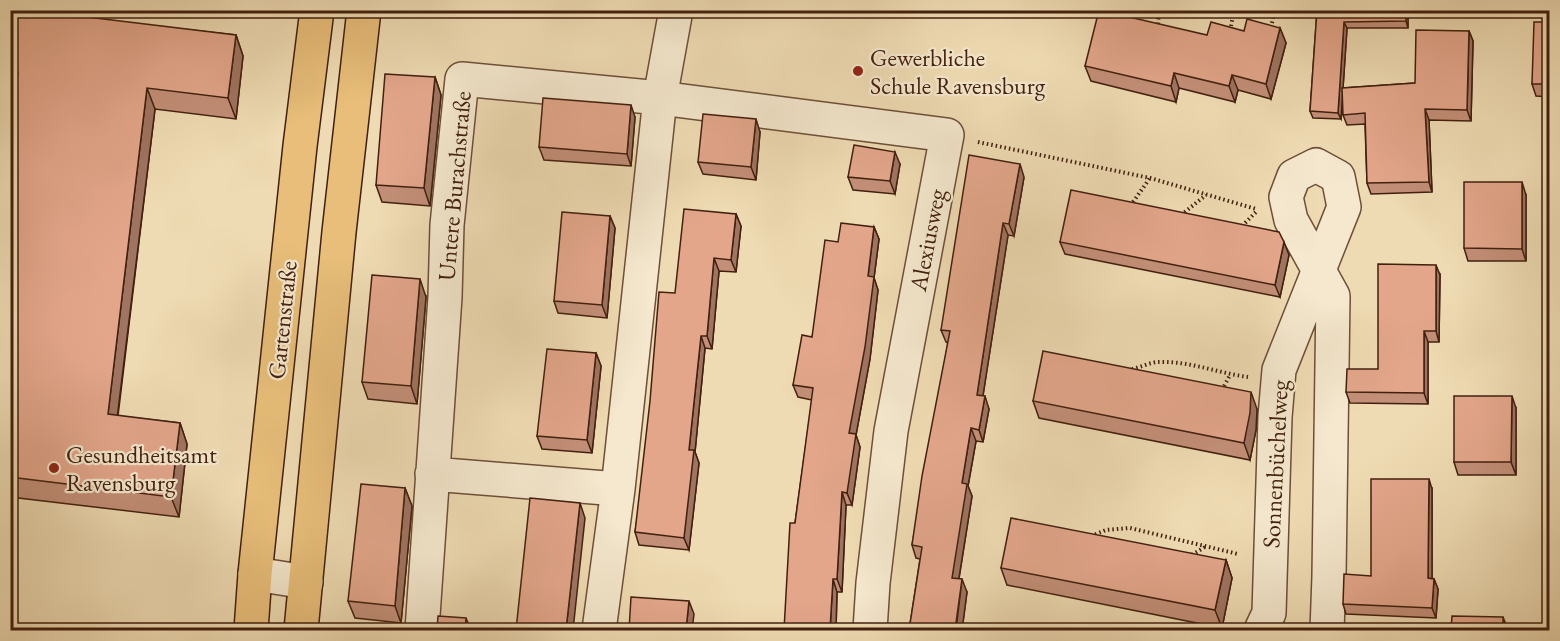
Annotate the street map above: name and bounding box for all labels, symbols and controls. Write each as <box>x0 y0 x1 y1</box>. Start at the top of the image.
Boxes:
place label: Gewerbliche Schule Ravensburg <box>870 42 1046 101</box>
marker: Gewerbliche Schule Ravensburg <box>851 64 865 78</box>
street label: Untere Burachstraße <box>430 90 478 282</box>
street label: Alexiusweg <box>902 186 952 295</box>
street label: Gartenstraße <box>260 259 304 381</box>
street label: Sonnenbüchelweg <box>1255 379 1295 549</box>
place label: Gesundheitsamt Ravensburg <box>66 439 217 498</box>
marker: Gesundheitsamt Ravensburg <box>47 461 61 475</box>

